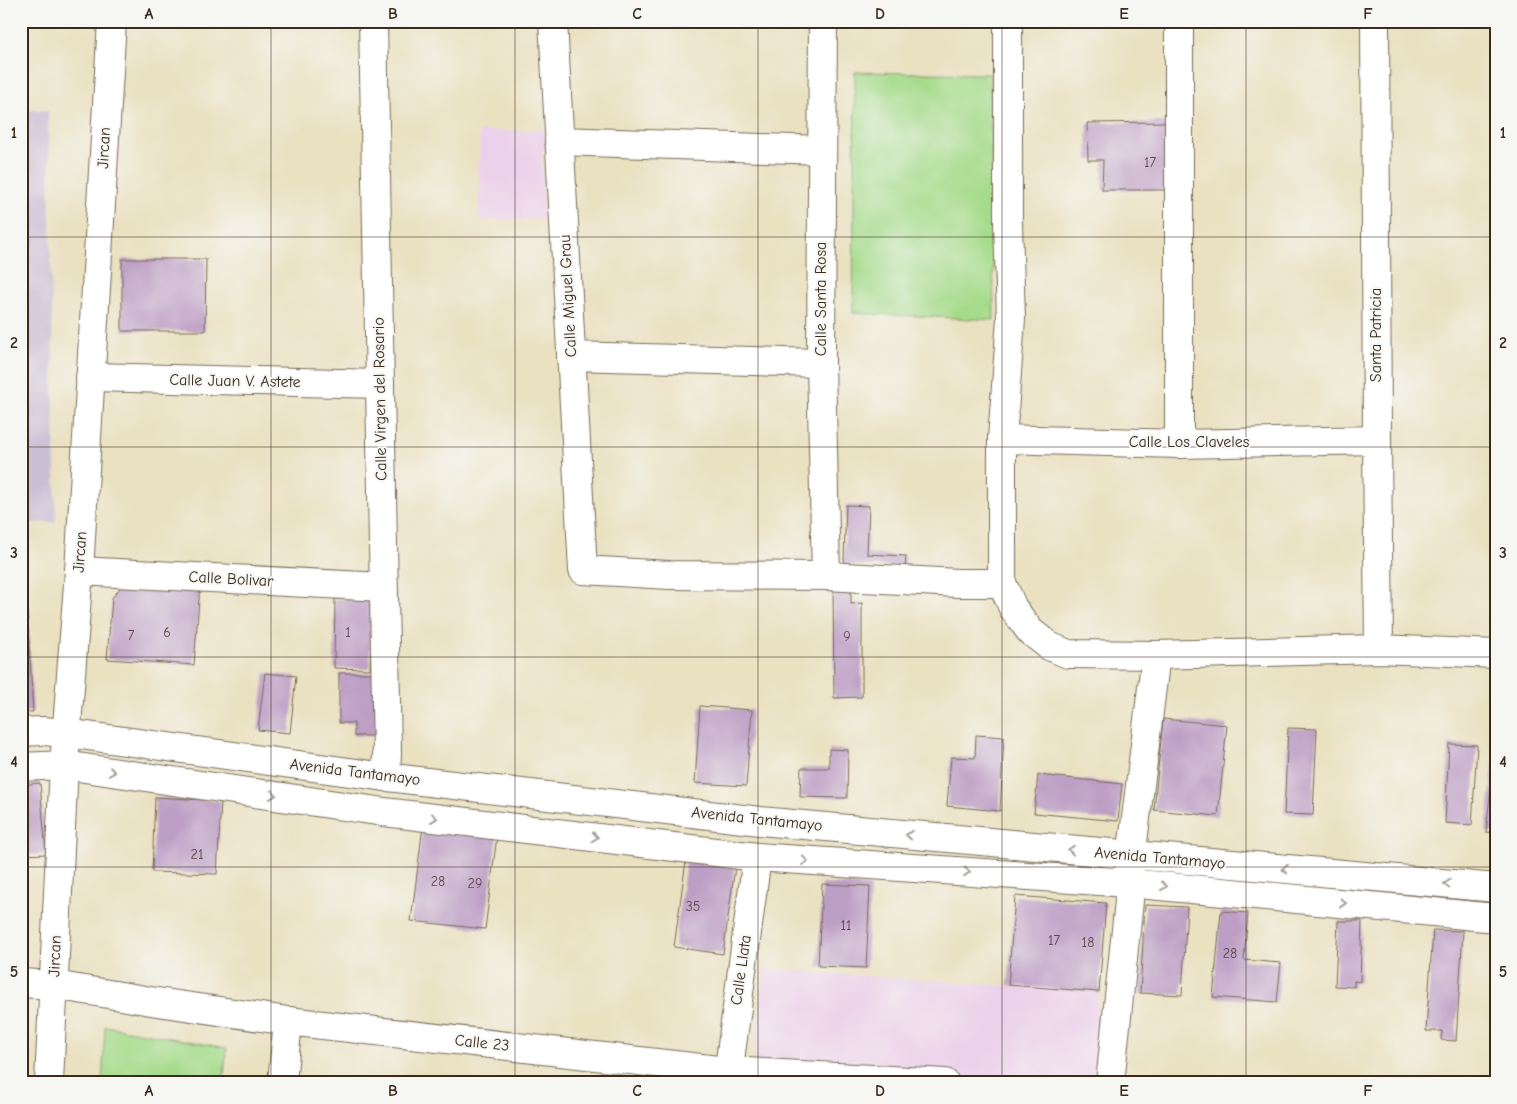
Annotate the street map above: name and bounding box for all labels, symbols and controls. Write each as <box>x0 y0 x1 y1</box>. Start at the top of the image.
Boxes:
text: A <box>145 5 154 23</box>
text: B <box>388 5 398 23</box>
text: C <box>632 5 642 23</box>
text: D <box>875 5 885 23</box>
text: E <box>1119 5 1129 23</box>
text: F <box>1363 5 1373 23</box>
text: 1 <box>11 124 17 142</box>
text: 1 <box>1500 124 1506 142</box>
street label: Jircan <box>94 127 114 169</box>
house number: 17 <box>1144 154 1156 171</box>
street label: Calle Miguel Grau <box>556 234 580 358</box>
street label: Calle Santa Rosa <box>812 242 830 356</box>
street label: Santa Patricia <box>1367 288 1385 382</box>
street label: Calle Virgen del Rosario <box>370 317 390 481</box>
text: 2 <box>10 334 18 352</box>
text: 2 <box>1499 334 1507 352</box>
street label: Calle Juan V. Astete <box>169 371 301 391</box>
street label: Calle Los Claveles <box>1129 433 1250 451</box>
street label: Jircan <box>70 531 90 573</box>
text: 3 <box>10 544 18 562</box>
text: 3 <box>1499 544 1507 562</box>
street label: Calle Bolivar <box>188 568 275 590</box>
house number: 6 <box>163 624 171 641</box>
house number: 1 <box>345 624 351 641</box>
house number: 7 <box>128 627 135 644</box>
house number: 9 <box>843 628 851 645</box>
text: 4 <box>10 753 18 771</box>
text: 4 <box>1499 753 1507 771</box>
street label: Avenida Tantamayo <box>289 755 421 789</box>
one-way arrow <box>108 766 116 777</box>
one-way arrow <box>268 790 277 800</box>
street label: Avenida Tantamayo <box>691 803 823 835</box>
one-way arrow <box>430 812 438 823</box>
one-way arrow <box>905 829 913 840</box>
one-way arrow <box>591 832 599 842</box>
street label: Avenida Tantamayo <box>1094 843 1226 873</box>
one-way arrow <box>1067 845 1075 856</box>
house number: 21 <box>191 846 203 863</box>
one-way arrow <box>801 855 809 866</box>
one-way arrow <box>1281 864 1289 875</box>
one-way arrow <box>964 866 972 877</box>
house number: 28 <box>431 873 445 890</box>
house number: 29 <box>468 875 482 892</box>
one-way arrow <box>1443 879 1451 890</box>
one-way arrow <box>1161 881 1169 892</box>
house number: 35 <box>686 898 700 915</box>
one-way arrow <box>1340 898 1348 909</box>
house number: 11 <box>840 917 852 934</box>
house number: 17 <box>1048 932 1060 949</box>
street label: Calle Llata <box>727 934 755 1006</box>
house number: 18 <box>1082 934 1094 951</box>
street label: Jircan <box>45 935 65 977</box>
house number: 28 <box>1223 945 1237 962</box>
text: 5 <box>10 963 18 981</box>
text: 5 <box>1499 963 1507 981</box>
street label: Calle 23 <box>454 1031 510 1055</box>
text: A <box>145 1082 154 1100</box>
text: B <box>388 1082 398 1100</box>
text: C <box>632 1082 642 1100</box>
text: D <box>875 1082 885 1100</box>
text: E <box>1119 1082 1129 1100</box>
text: F <box>1363 1082 1373 1100</box>

